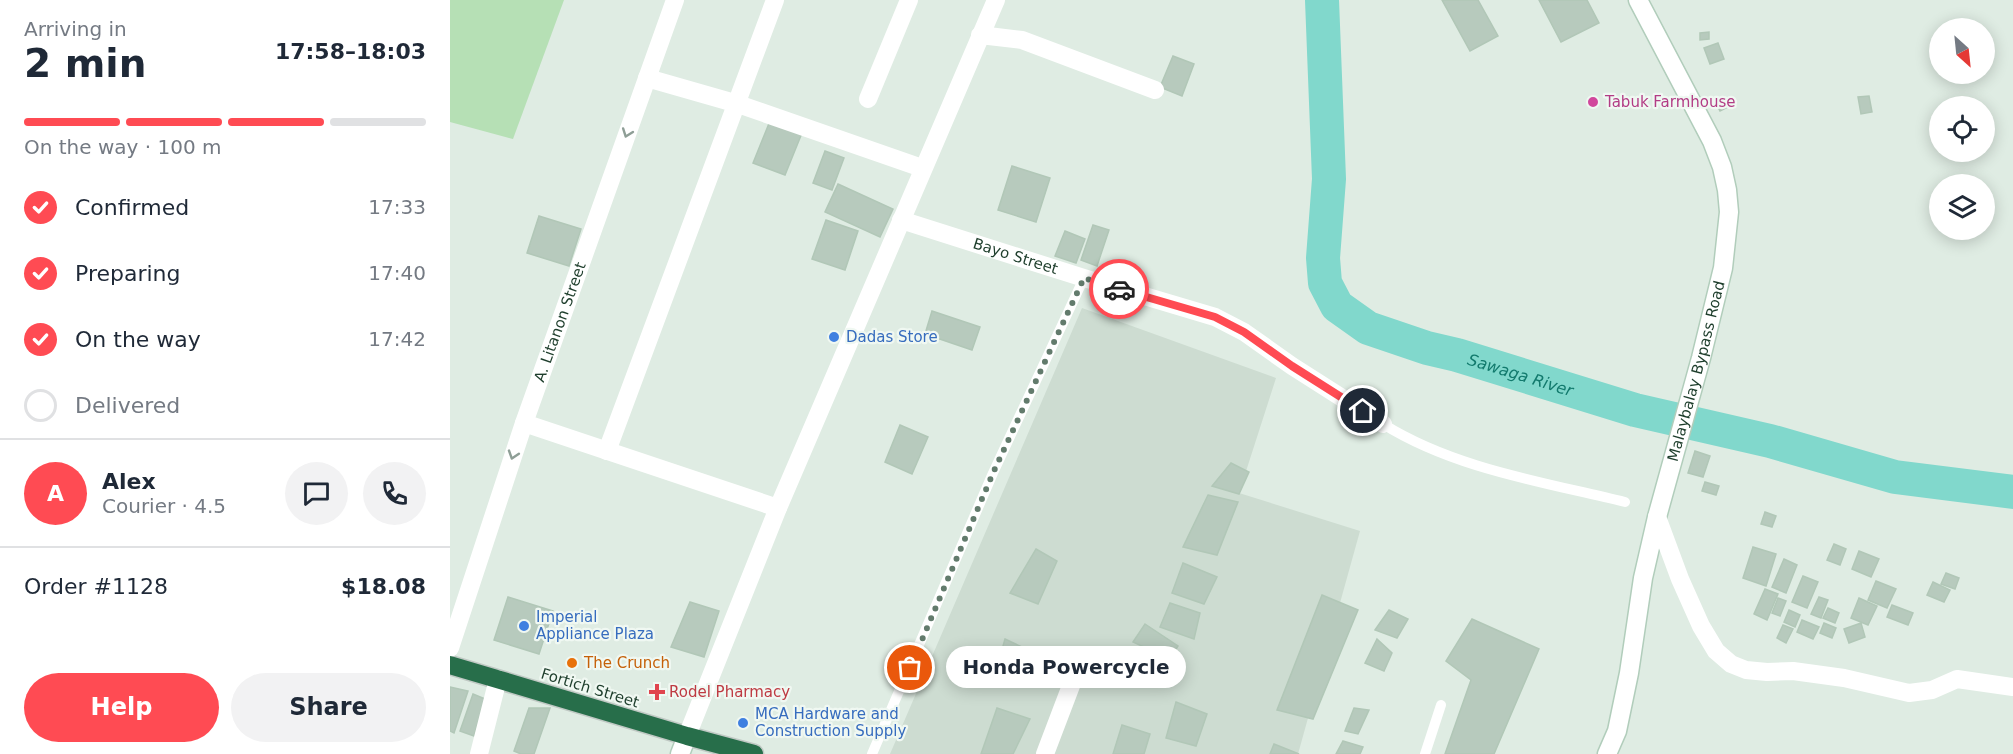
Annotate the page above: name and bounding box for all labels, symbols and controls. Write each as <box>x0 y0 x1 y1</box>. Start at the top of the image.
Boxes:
text: Arriving in <box>24 17 127 41</box>
north arrow <box>1929 18 1995 84</box>
map controls <box>1929 18 1995 240</box>
text: 17:58–18:03 <box>275 39 426 64</box>
text: 2 min <box>24 41 146 86</box>
place label: Tabuk Farmhouse <box>1604 93 1736 111</box>
marker: Tabuk Farmhouse <box>1586 95 1600 109</box>
button: locate <box>1929 96 1995 162</box>
one-way arrow <box>622 127 635 138</box>
text: On the way · 100 m <box>24 135 222 159</box>
button: layers <box>1929 174 1995 240</box>
icon: check <box>24 191 57 224</box>
text: Confirmed <box>75 195 189 220</box>
text: 17:33 <box>368 195 426 219</box>
street label: Bayo Street <box>971 234 1060 278</box>
icon: check <box>24 257 57 290</box>
courier <box>1089 259 1149 319</box>
street label: A. Litanon Street <box>530 260 590 384</box>
text: Preparing <box>75 261 181 286</box>
text: 17:40 <box>368 261 426 285</box>
icon: car <box>1103 273 1136 306</box>
street label: Malaybalay Bypass Road <box>1664 279 1729 464</box>
icon: check <box>24 323 57 356</box>
text: On the way <box>75 327 201 352</box>
text: 17:42 <box>368 327 426 351</box>
place label: Dadas Store <box>846 328 938 346</box>
marker: Dadas Store <box>827 330 841 344</box>
water label: Sawaga River <box>1465 349 1577 400</box>
pin <box>1337 385 1388 436</box>
text: Delivered <box>75 393 180 418</box>
icon: home <box>1346 394 1379 427</box>
one-way arrow <box>508 449 520 460</box>
button: chat <box>285 462 348 525</box>
button: phone <box>363 462 426 525</box>
text: Alex <box>102 469 156 494</box>
text: A <box>47 481 64 506</box>
text: Courier · 4.5 <box>102 494 226 518</box>
text: Order #1128 <box>24 574 168 599</box>
text: $18.08 <box>341 574 426 599</box>
place label: Imperial Appliance Plaza <box>536 608 654 643</box>
marker: Imperial Appliance Plaza <box>517 619 531 633</box>
pin <box>884 642 935 693</box>
callout: Honda Powercycle <box>946 647 1186 689</box>
icon: bag <box>893 651 926 684</box>
place label: The Crunch <box>583 654 670 672</box>
text: Honda Powercycle <box>963 655 1169 679</box>
marker: The Crunch <box>565 656 579 670</box>
street label: Fortich Street <box>539 665 641 711</box>
button: Help <box>24 673 219 742</box>
button: Share <box>231 673 426 742</box>
place label: Rodel Pharmacy <box>669 683 790 701</box>
marker: Rodel Pharmacy <box>650 685 664 699</box>
place label: MCA Hardware and Construction Supply <box>755 705 907 740</box>
marker: MCA Hardware and Construction Supply <box>736 716 750 730</box>

